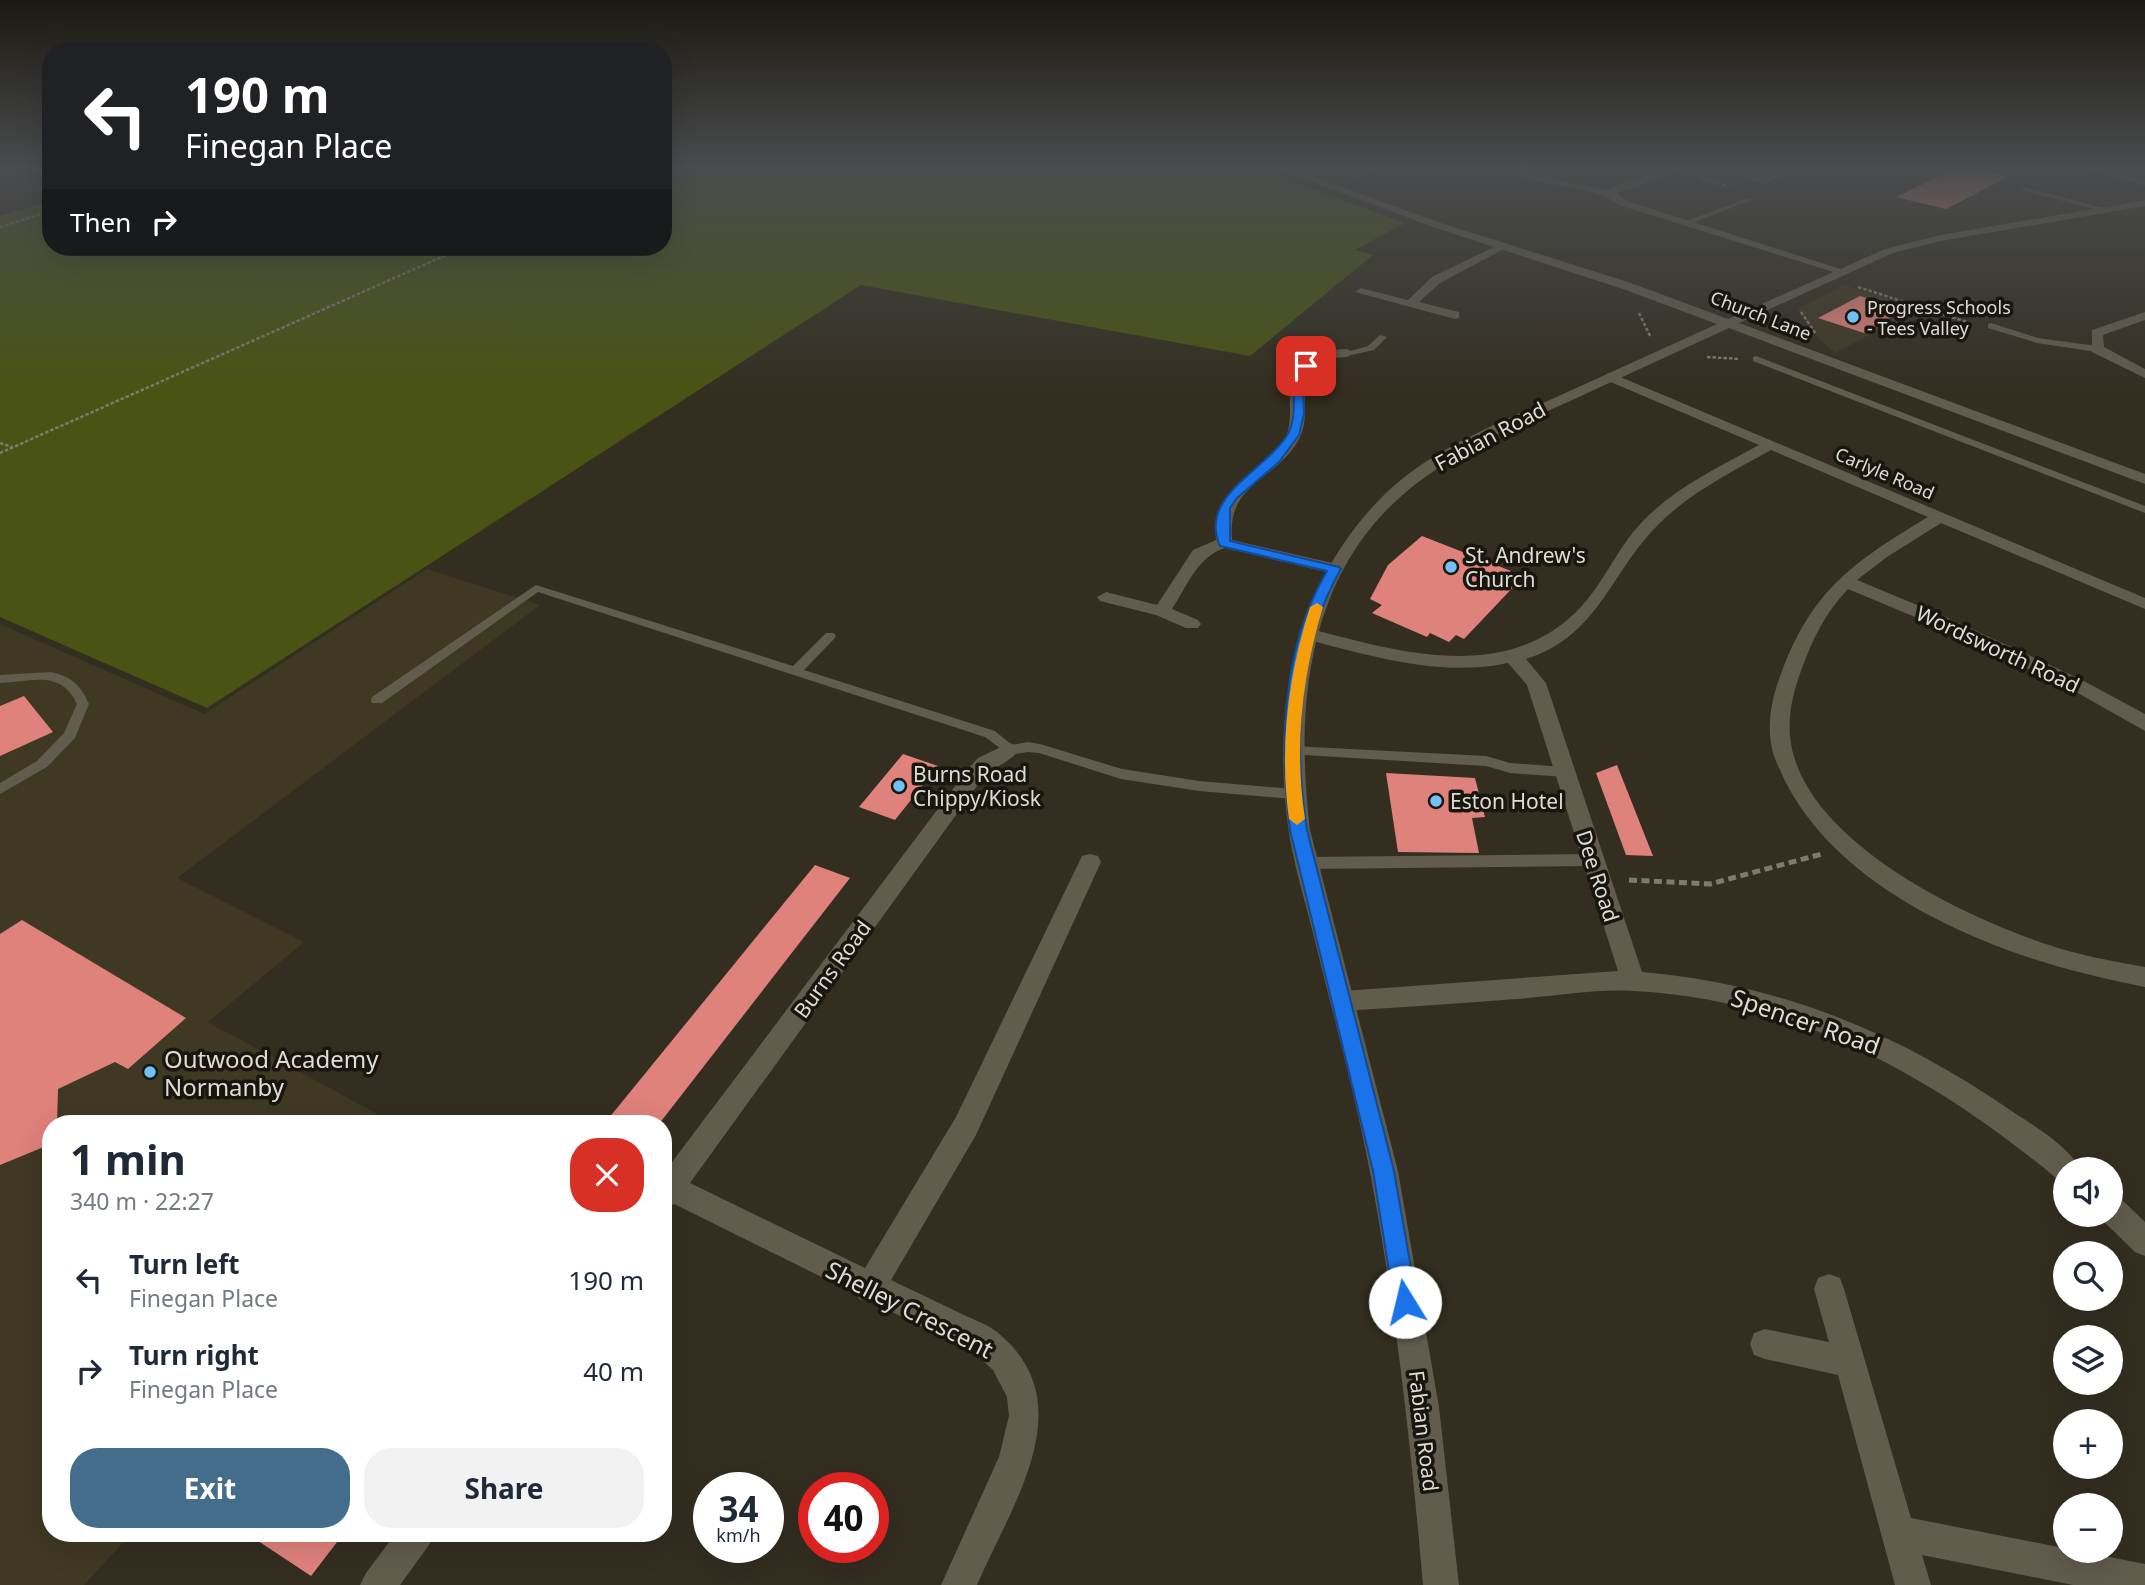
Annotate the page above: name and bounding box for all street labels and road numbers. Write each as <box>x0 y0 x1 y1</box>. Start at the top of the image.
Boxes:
street label: Church Lane <box>1707 285 1815 345</box>
street label: Fabian Road <box>1430 395 1550 477</box>
street label: Carlyle Road <box>1832 441 1938 505</box>
street label: Wordsworth Road <box>1912 599 2084 699</box>
street label: Dee Road <box>1570 827 1626 925</box>
street label: Burns Road <box>787 915 877 1023</box>
street label: Spencer Road <box>1727 980 1885 1062</box>
street label: Shelley Crescent <box>821 1253 1000 1366</box>
street label: Fabian Road <box>1403 1369 1445 1493</box>

